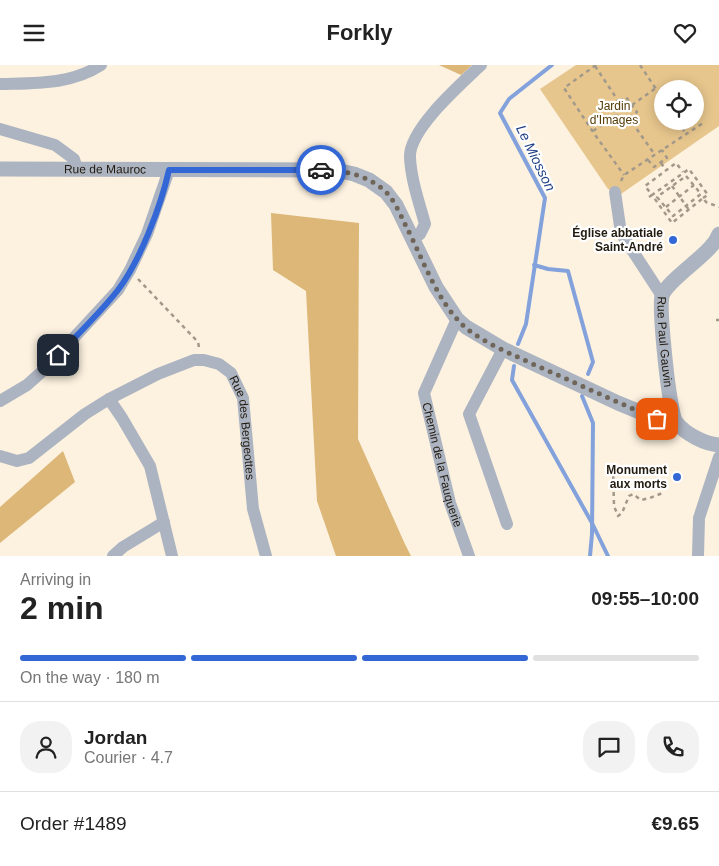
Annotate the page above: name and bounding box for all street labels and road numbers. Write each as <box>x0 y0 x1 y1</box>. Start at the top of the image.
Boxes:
street label: Rue de Mauroc <box>64 162 146 176</box>
street label: Rue Paul Gauvin <box>654 296 675 388</box>
street label: Rue des Bergeottes <box>226 373 257 481</box>
street label: Chemin de la Fauquerie <box>419 401 465 529</box>

